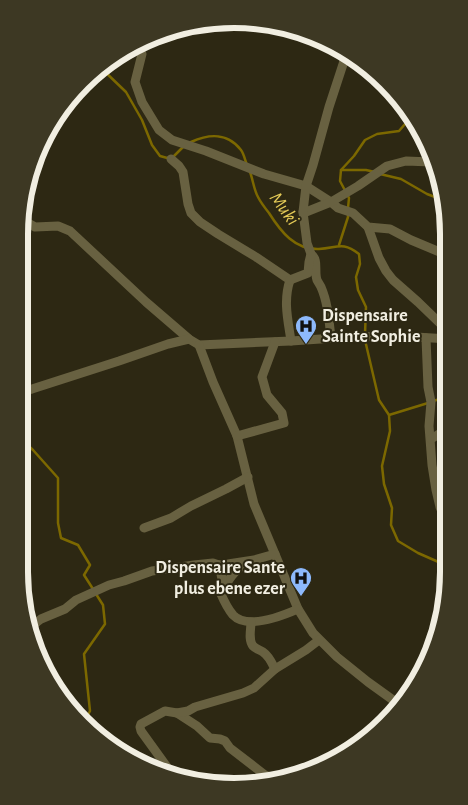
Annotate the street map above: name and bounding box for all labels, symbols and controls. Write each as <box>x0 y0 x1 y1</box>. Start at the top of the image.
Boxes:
water label: Muki <box>266 189 302 229</box>
place label: Dispensaire Sainte Sophie <box>322 307 420 346</box>
hospital icon: Dispensaire Sainte Sophie <box>294 314 318 345</box>
place label: Dispensaire Sante plus ebene ezer <box>155 559 286 598</box>
hospital icon: Dispensaire Sante plus ebene ezer <box>289 566 313 597</box>

